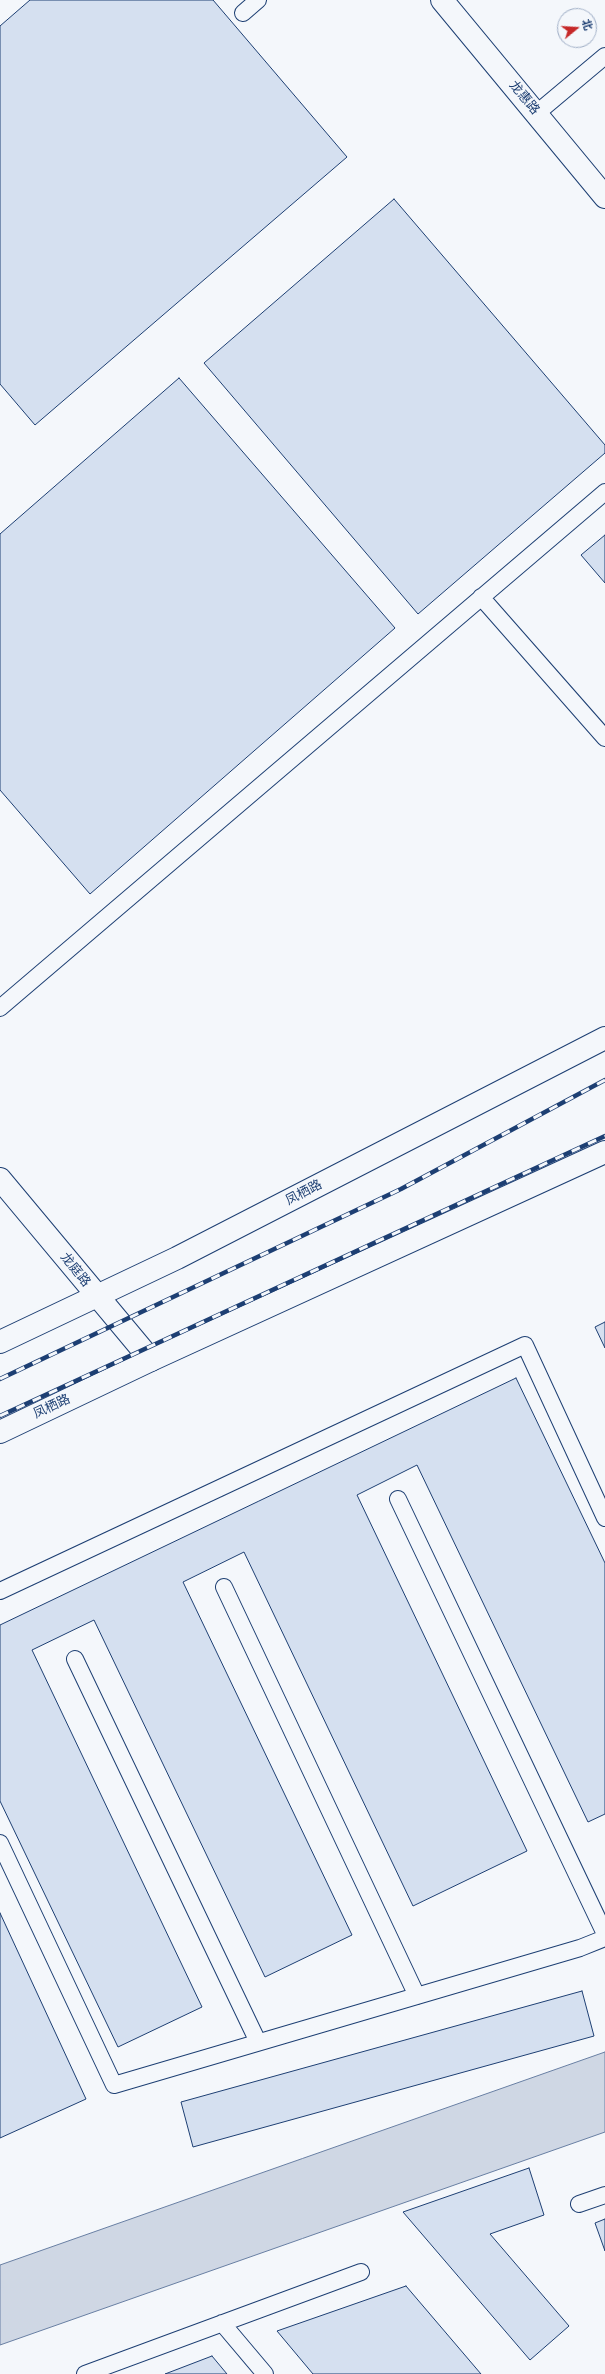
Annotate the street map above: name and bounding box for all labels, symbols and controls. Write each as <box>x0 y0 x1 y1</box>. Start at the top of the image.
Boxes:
north arrow <box>557 8 597 48</box>
text: 北 <box>579 17 596 32</box>
street label: 龙惠路 <box>505 78 543 118</box>
street label: 凤栖路 <box>283 1177 325 1209</box>
street label: 龙庭路 <box>57 1250 93 1290</box>
street label: 凤栖路 <box>31 1392 73 1422</box>

